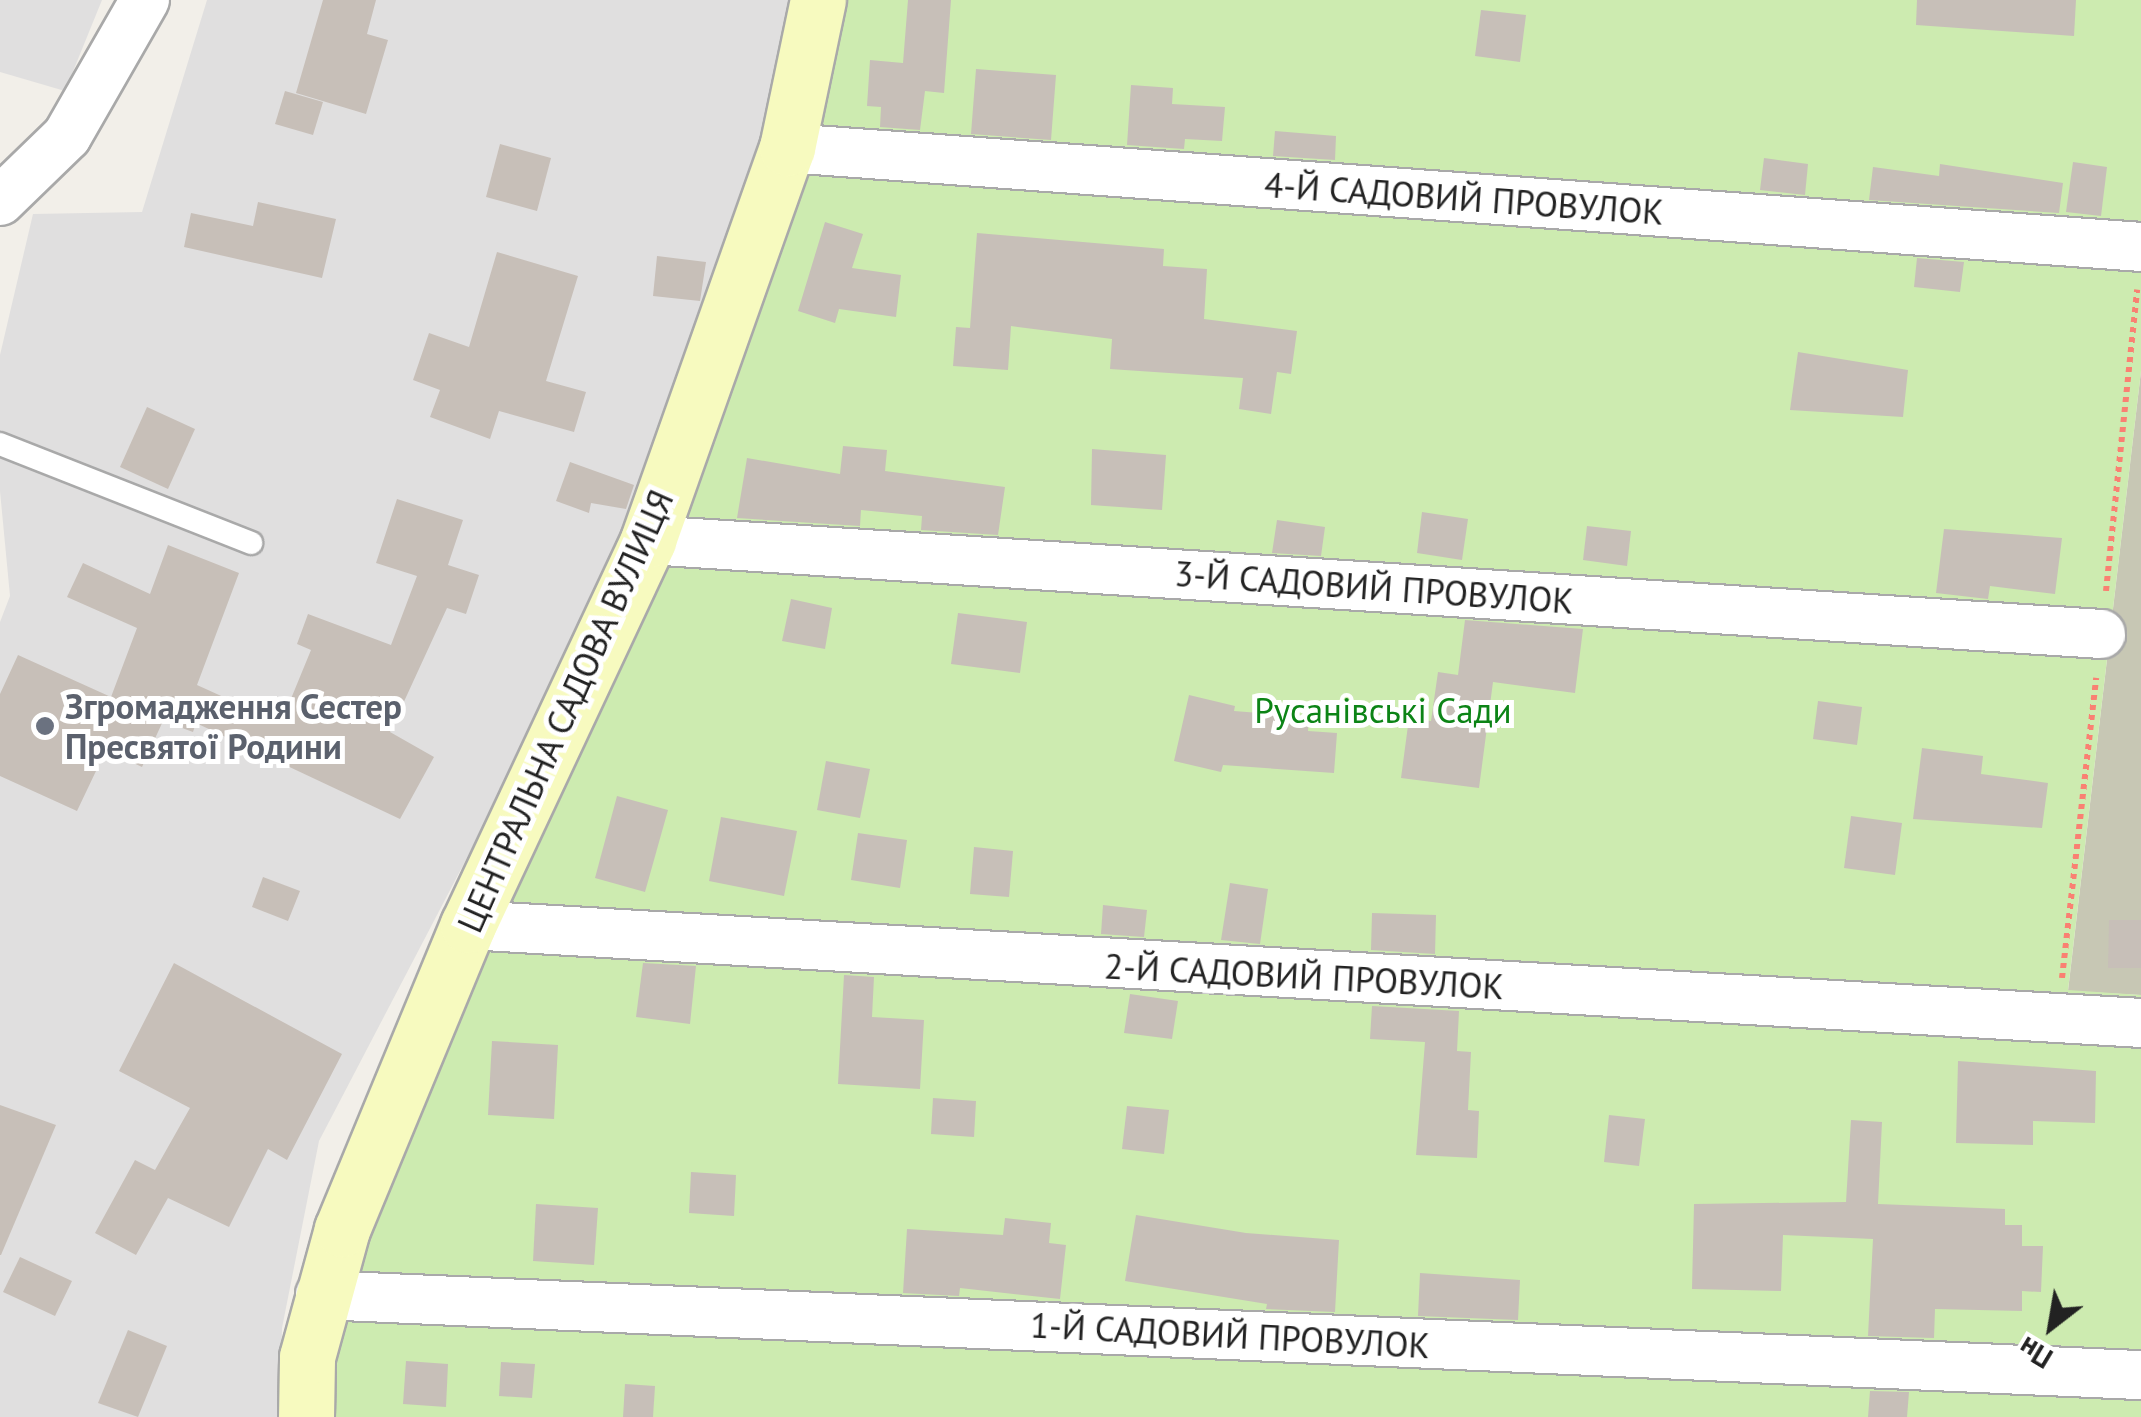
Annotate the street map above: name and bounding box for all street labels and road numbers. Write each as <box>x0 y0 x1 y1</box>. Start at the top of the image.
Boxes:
street label: 4-Й САДОВИЙ ПРОВУЛОК <box>1263 163 1665 233</box>
street label: ЦЕНТРАЛЬНА САДОВА ВУЛИЦЯ <box>448 482 682 940</box>
street label: 3-Й САДОВИЙ ПРОВУЛОК <box>1173 552 1575 622</box>
street label: 2-Й САДОВИЙ ПРОВУЛОК <box>1103 945 1505 1007</box>
street label: 1-Й САДОВИЙ ПРОВУЛОК <box>1029 1304 1431 1366</box>

